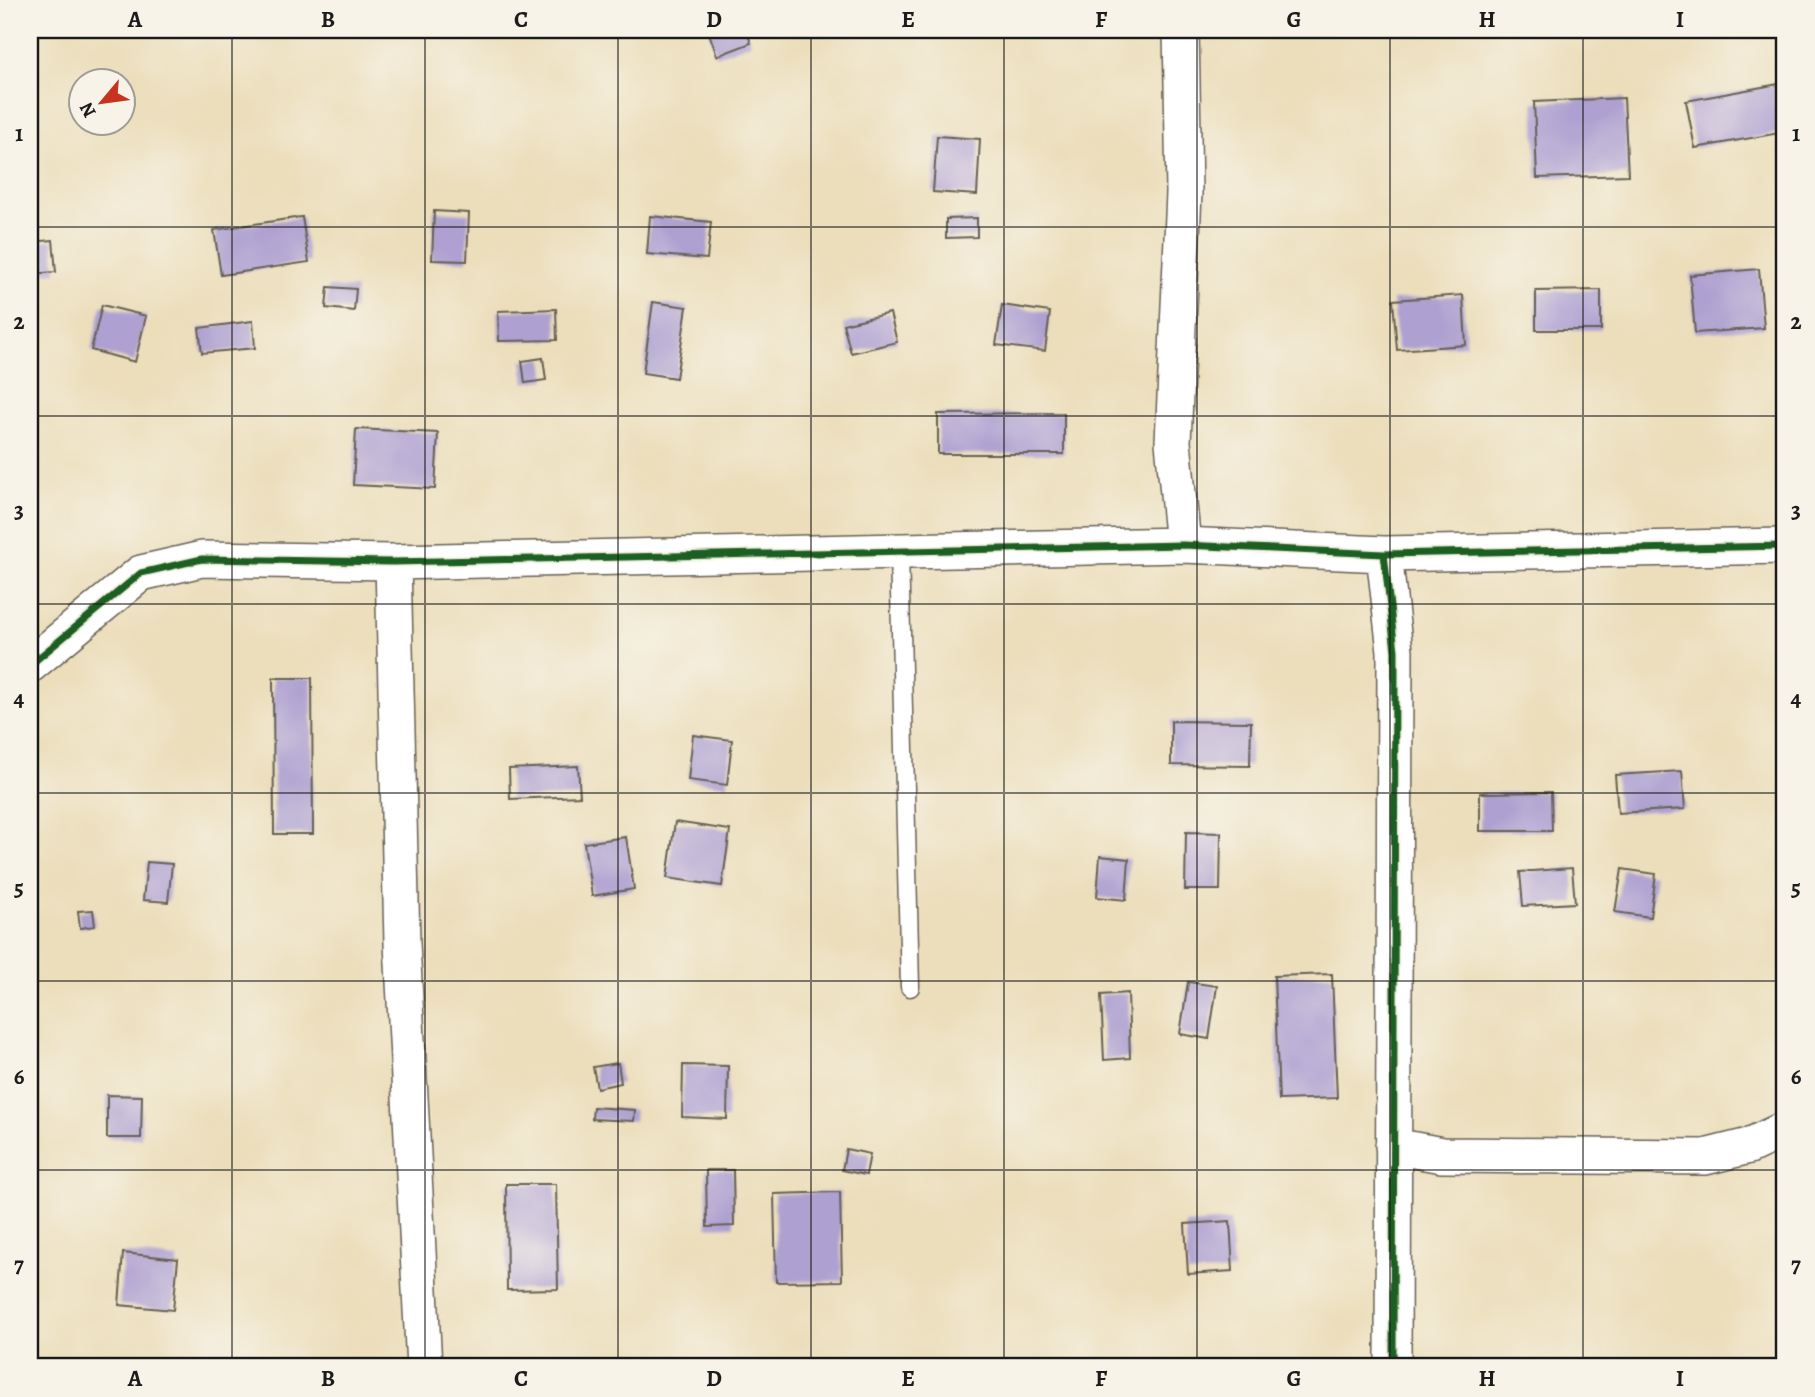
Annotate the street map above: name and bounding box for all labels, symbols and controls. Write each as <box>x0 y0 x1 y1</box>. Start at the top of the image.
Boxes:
text: A <box>127 4 143 35</box>
text: B <box>321 4 335 35</box>
text: C <box>514 4 528 35</box>
text: D <box>706 4 722 35</box>
text: E <box>901 4 915 35</box>
text: F <box>1095 4 1108 35</box>
text: G <box>1286 4 1302 35</box>
text: H <box>1478 4 1496 35</box>
text: I <box>1676 4 1684 35</box>
north arrow <box>66 66 136 136</box>
text: N <box>73 97 103 122</box>
text: 1 <box>15 118 23 149</box>
text: 1 <box>1792 118 1800 149</box>
text: 2 <box>13 306 25 337</box>
text: 2 <box>1790 306 1802 337</box>
text: 3 <box>14 495 24 526</box>
text: 3 <box>1791 495 1801 526</box>
text: 4 <box>14 683 25 714</box>
text: 4 <box>1791 683 1802 714</box>
text: 5 <box>14 872 24 903</box>
text: 5 <box>1791 872 1801 903</box>
text: 6 <box>14 1061 25 1092</box>
text: 6 <box>1791 1061 1802 1092</box>
text: 7 <box>14 1249 24 1280</box>
text: 7 <box>1791 1249 1801 1280</box>
text: A <box>127 1363 143 1394</box>
text: B <box>321 1363 335 1394</box>
text: C <box>514 1363 528 1394</box>
text: D <box>706 1363 722 1394</box>
text: E <box>901 1363 915 1394</box>
text: F <box>1095 1363 1108 1394</box>
text: G <box>1286 1363 1302 1394</box>
text: H <box>1478 1363 1496 1394</box>
text: I <box>1676 1363 1684 1394</box>

